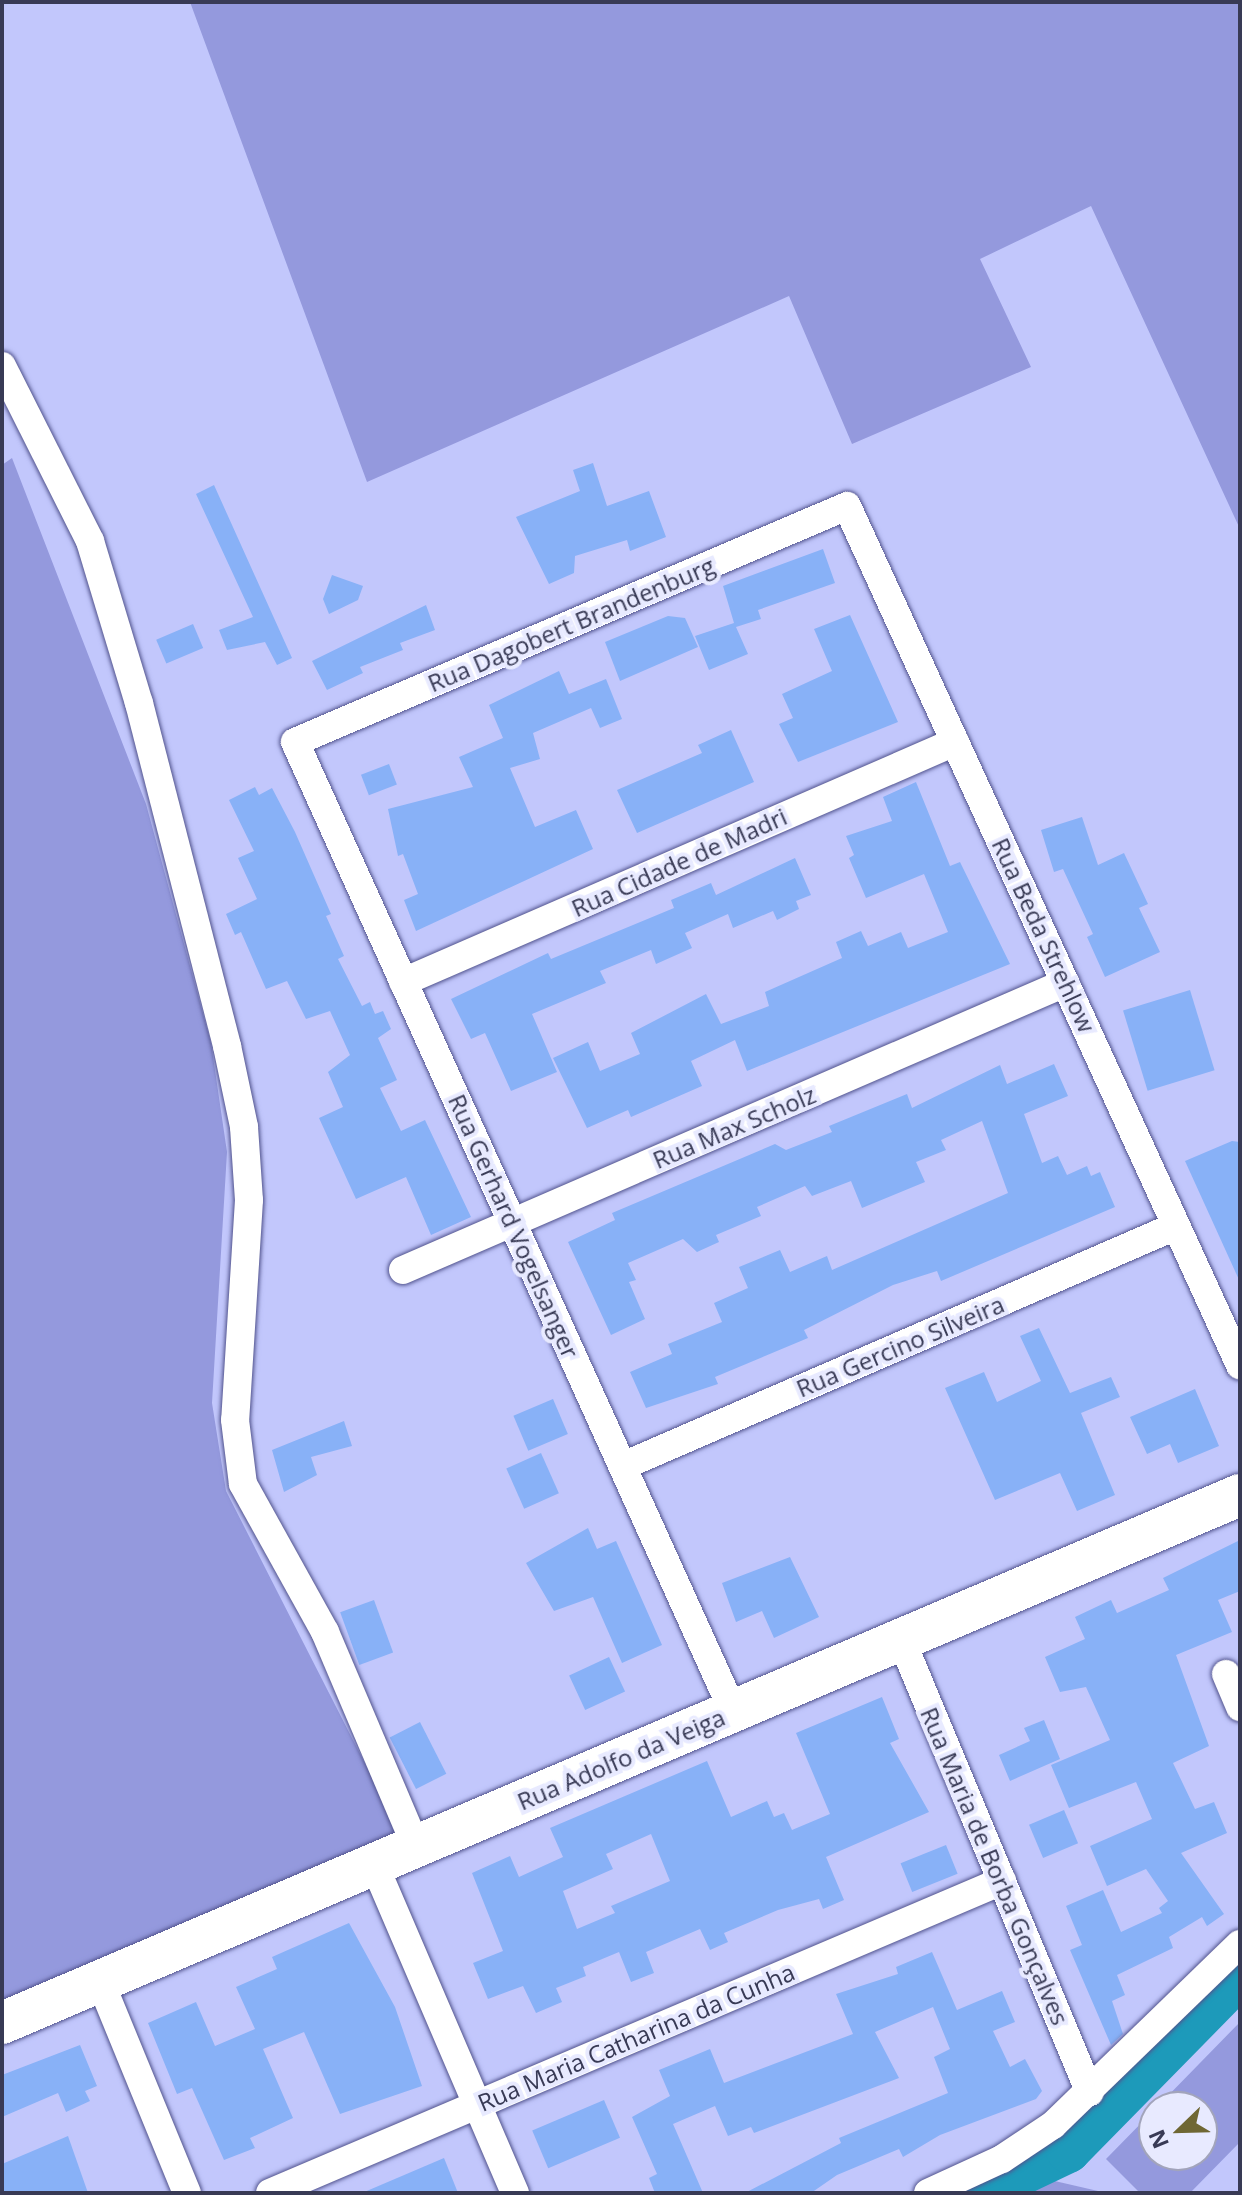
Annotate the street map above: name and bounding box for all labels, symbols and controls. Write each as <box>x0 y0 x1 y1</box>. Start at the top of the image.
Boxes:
street label: Rua Dagobert Brandenburg <box>423 550 719 698</box>
street label: Rua Cidade de Madri <box>567 802 791 922</box>
street label: Rua Beda Strehlow <box>986 833 1102 1037</box>
street label: Rua Max Scholz <box>648 1080 820 1174</box>
street label: Rua Gerhard Vogelsanger <box>443 1090 585 1362</box>
street label: Rua Gercino Silveira <box>792 1289 1008 1403</box>
street label: Rua Adolfo da Veiga <box>513 1702 729 1816</box>
street label: Rua Maria de Borba Gonçalves <box>915 1703 1075 2029</box>
street label: Rua Maria Catharina da Cunha <box>473 1957 799 2117</box>
north arrow <box>1138 2091 1218 2171</box>
text: N <box>1140 2126 1175 2154</box>

